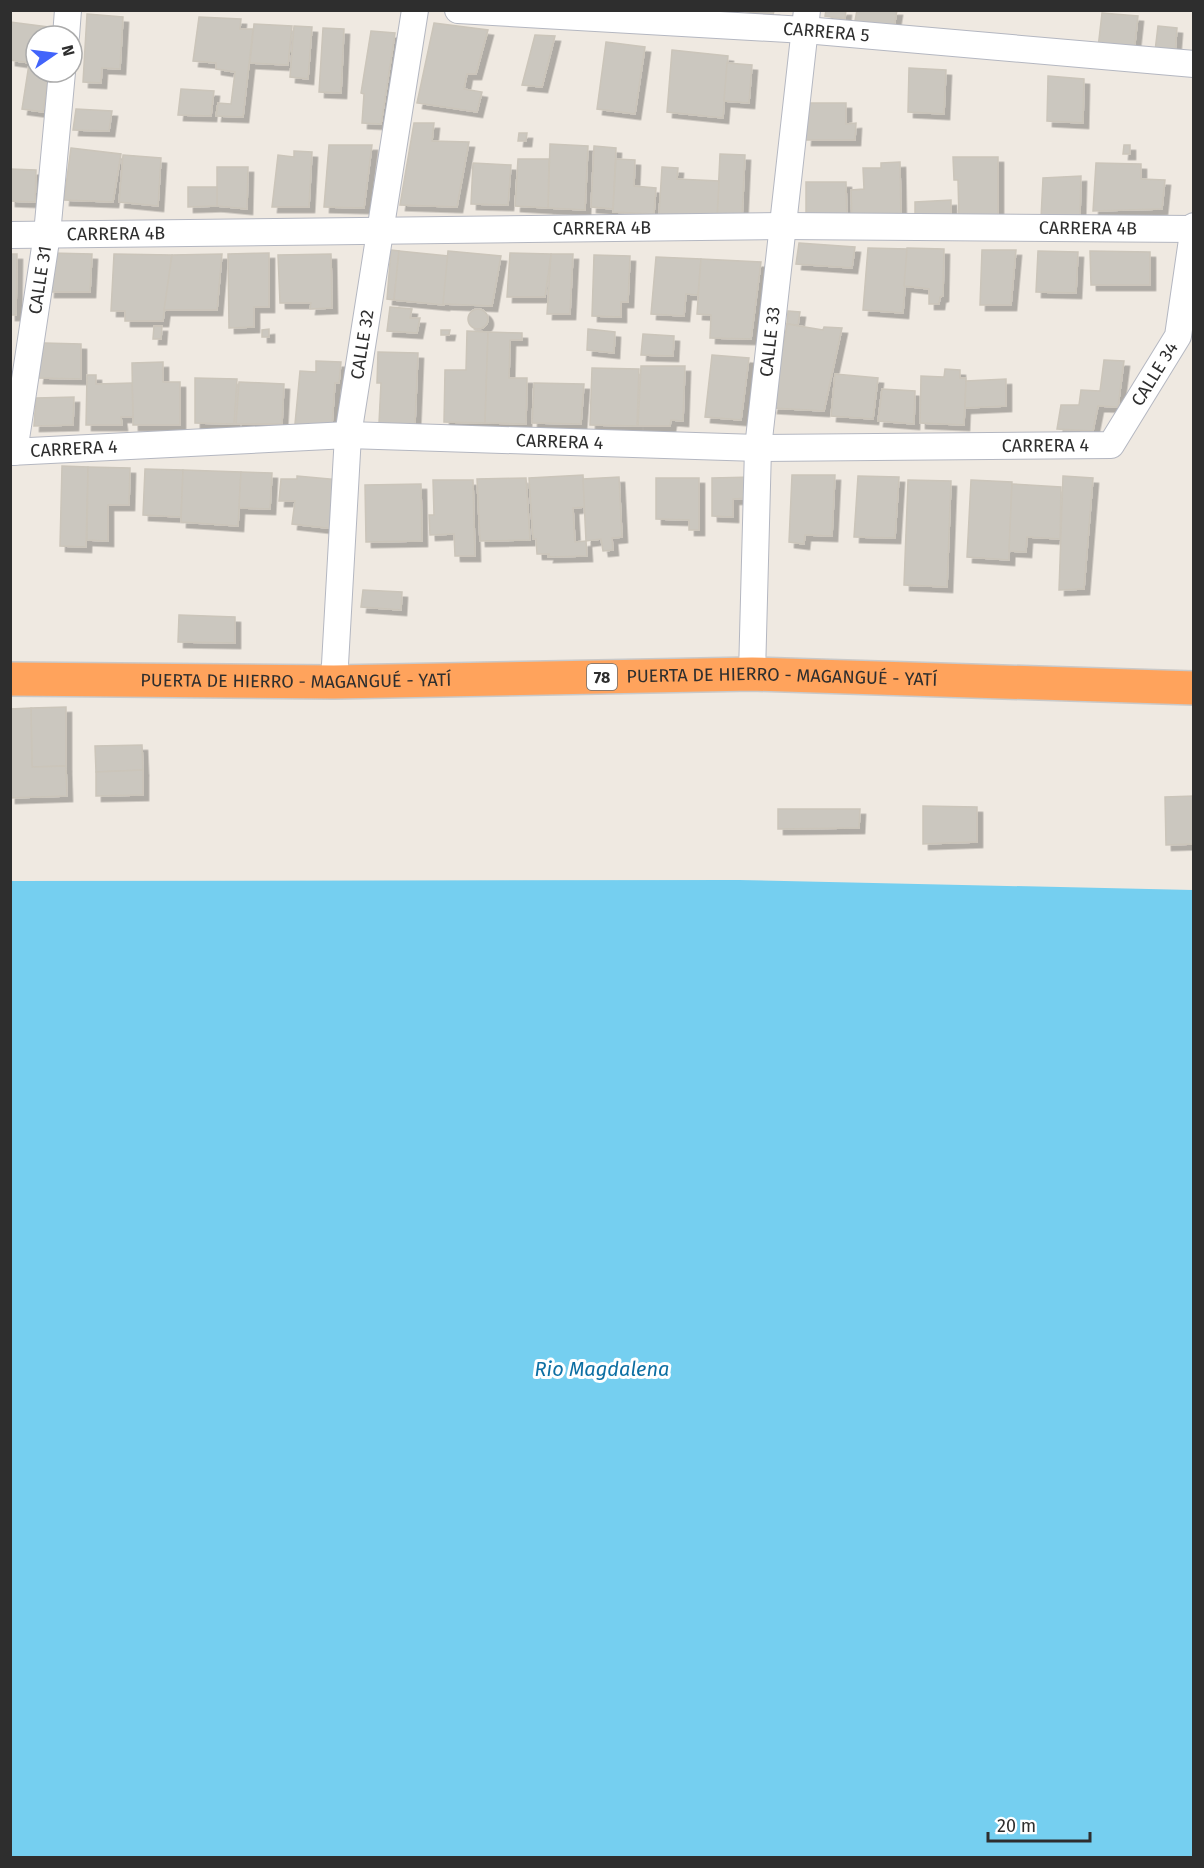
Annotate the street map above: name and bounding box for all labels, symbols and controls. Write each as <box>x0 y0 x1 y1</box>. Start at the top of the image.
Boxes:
street label: CARRERA 5 <box>782 18 871 47</box>
north arrow <box>24 24 84 84</box>
text: N <box>58 43 79 58</box>
street label: CARRERA 4B <box>553 217 651 240</box>
street label: CARRERA 4B <box>1039 217 1137 240</box>
street label: CARRERA 4B <box>67 222 165 245</box>
street label: CALLE 31 <box>24 244 56 316</box>
street label: CALLE 33 <box>755 305 785 378</box>
street label: CALLE 32 <box>346 308 379 381</box>
street label: CALLE 34 <box>1127 338 1183 410</box>
street label: CARRERA 4 <box>515 429 604 454</box>
street label: CARRERA 4 <box>1002 434 1090 457</box>
street label: CARRERA 4 <box>30 436 119 462</box>
street label: PUERTA DE HIERRO - MAGANGUÉ - YATÍ <box>626 663 938 691</box>
road number: 78 <box>587 664 617 690</box>
street label: PUERTA DE HIERRO - MAGANGUÉ - YATÍ <box>140 668 452 693</box>
water label: Rio Magdalena <box>535 1357 669 1381</box>
scale bar <box>988 1805 1090 1843</box>
text: 20 m <box>997 1815 1036 1837</box>

